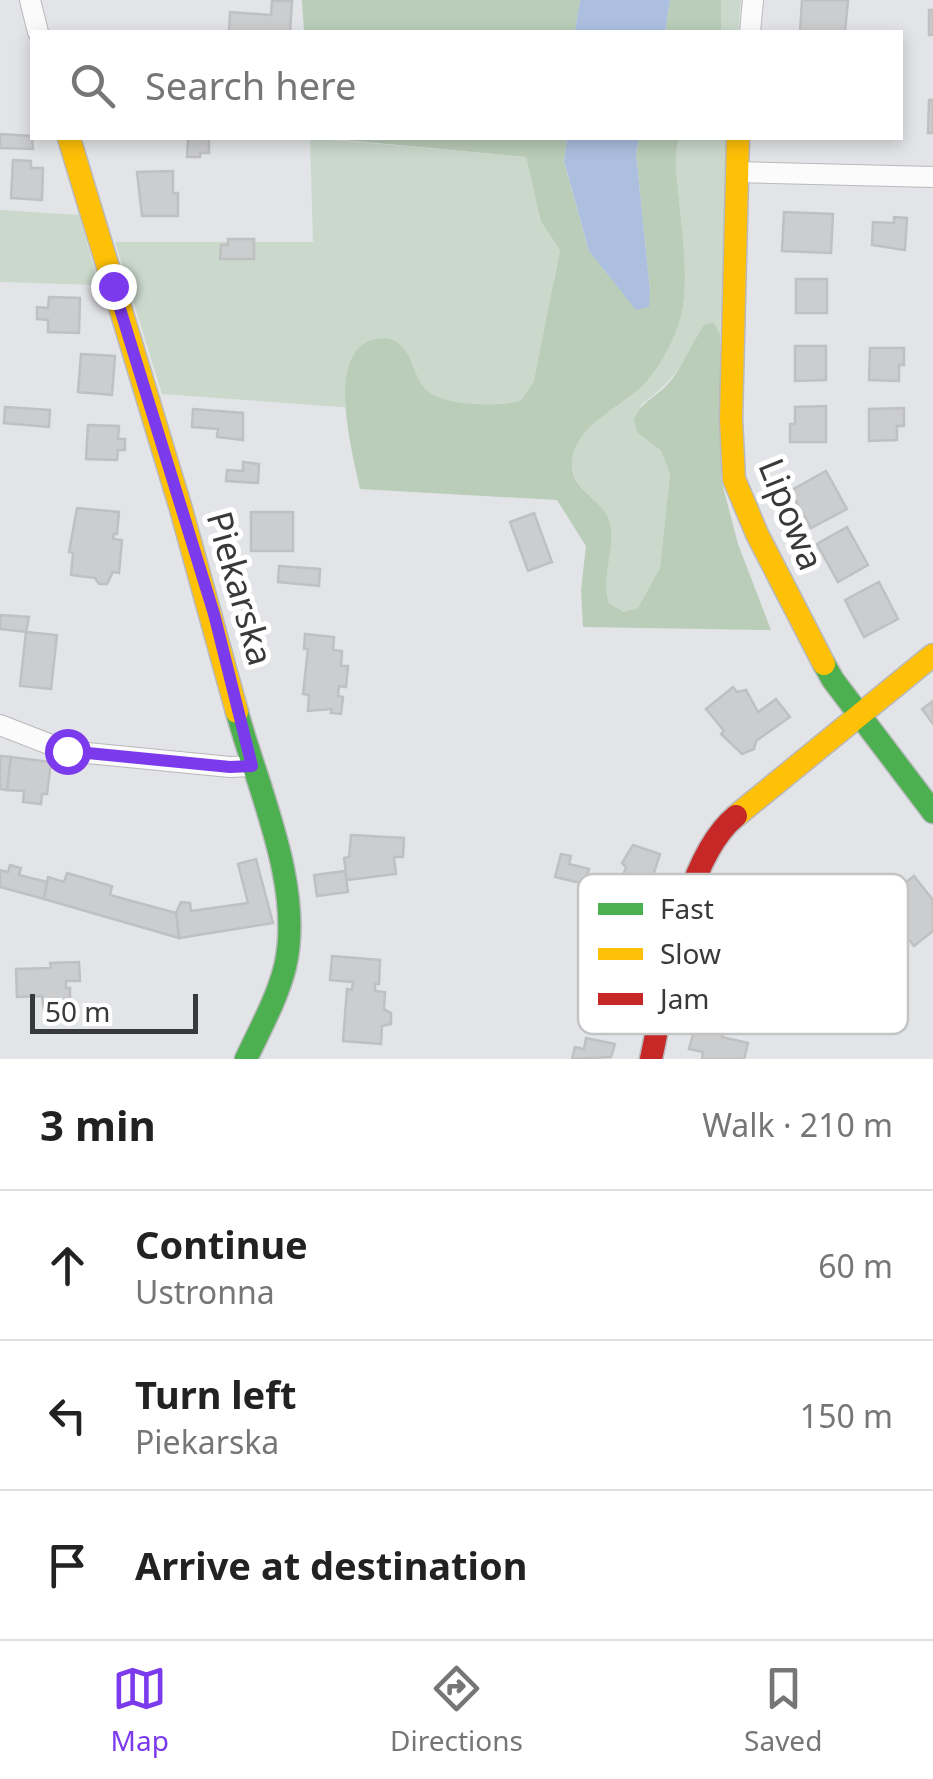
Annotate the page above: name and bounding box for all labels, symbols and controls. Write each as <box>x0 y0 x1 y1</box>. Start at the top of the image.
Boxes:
search box <box>30 30 903 140</box>
icon: search <box>65 58 120 113</box>
text: Search here <box>145 59 356 111</box>
route end <box>91 264 137 310</box>
street label: Lipowa <box>748 451 836 577</box>
street label: Piekarska <box>197 506 285 670</box>
route start <box>45 729 91 775</box>
legend <box>578 874 908 1034</box>
text: Fast <box>660 889 714 927</box>
text: Slow <box>660 934 721 972</box>
text: Jam <box>657 979 710 1017</box>
scale bar <box>30 989 198 1034</box>
text: 50 m <box>45 992 111 1030</box>
text: 3 min <box>40 1096 156 1153</box>
text: Walk · 210 m <box>702 1103 893 1146</box>
text: Continue <box>135 1218 308 1270</box>
icon: ahead <box>40 1238 95 1293</box>
text: 60 m <box>818 1244 893 1287</box>
text: Ustronna <box>135 1270 275 1313</box>
text: Turn left <box>135 1368 297 1420</box>
icon: left <box>40 1388 95 1443</box>
text: 150 m <box>800 1394 893 1437</box>
text: Piekarska <box>135 1420 279 1463</box>
icon: arrive <box>40 1538 95 1593</box>
text: Arrive at destination <box>135 1539 527 1591</box>
tab: Map <box>111 1661 169 1759</box>
tab: Directions <box>390 1661 523 1759</box>
tab: Saved <box>744 1661 822 1759</box>

